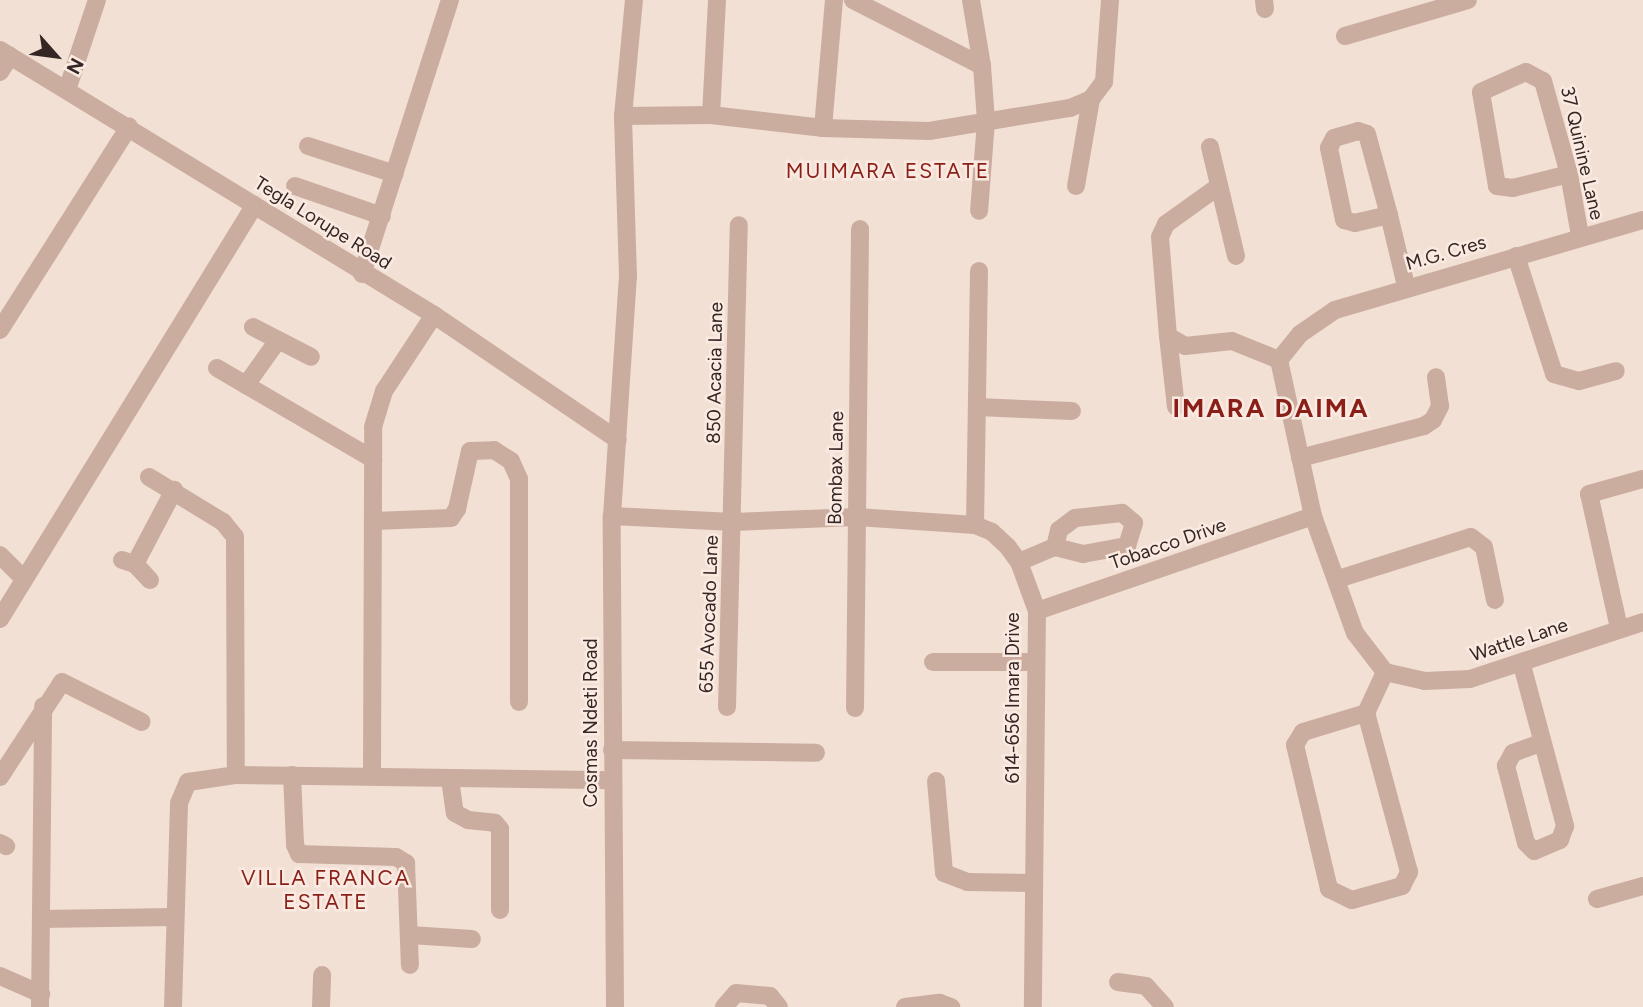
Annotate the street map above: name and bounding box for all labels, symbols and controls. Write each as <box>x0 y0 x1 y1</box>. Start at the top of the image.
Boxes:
north arrow <box>21 21 91 91</box>
text: N <box>61 54 89 78</box>
street label: 37 Quinine Lane <box>1556 84 1608 222</box>
district label: MUIMARA ESTATE <box>788 158 988 184</box>
street label: Tegla Lorupe Road <box>250 172 396 274</box>
street label: M.G. Cres <box>1403 231 1489 275</box>
street label: 850 Acacia Lane <box>702 302 728 444</box>
district label: IMARA DAIMA <box>1174 393 1368 425</box>
street label: Bombax Lane <box>824 411 848 525</box>
street label: Tobacco Drive <box>1107 513 1229 575</box>
street label: 655 Avocado Lane <box>695 535 723 693</box>
street label: 614-656 Imara Drive <box>1002 612 1024 784</box>
street label: Wattle Lane <box>1467 614 1571 666</box>
street label: Cosmas Ndeti Road <box>580 638 602 808</box>
district label: VILLA FRANCA ESTATE <box>243 865 409 915</box>

